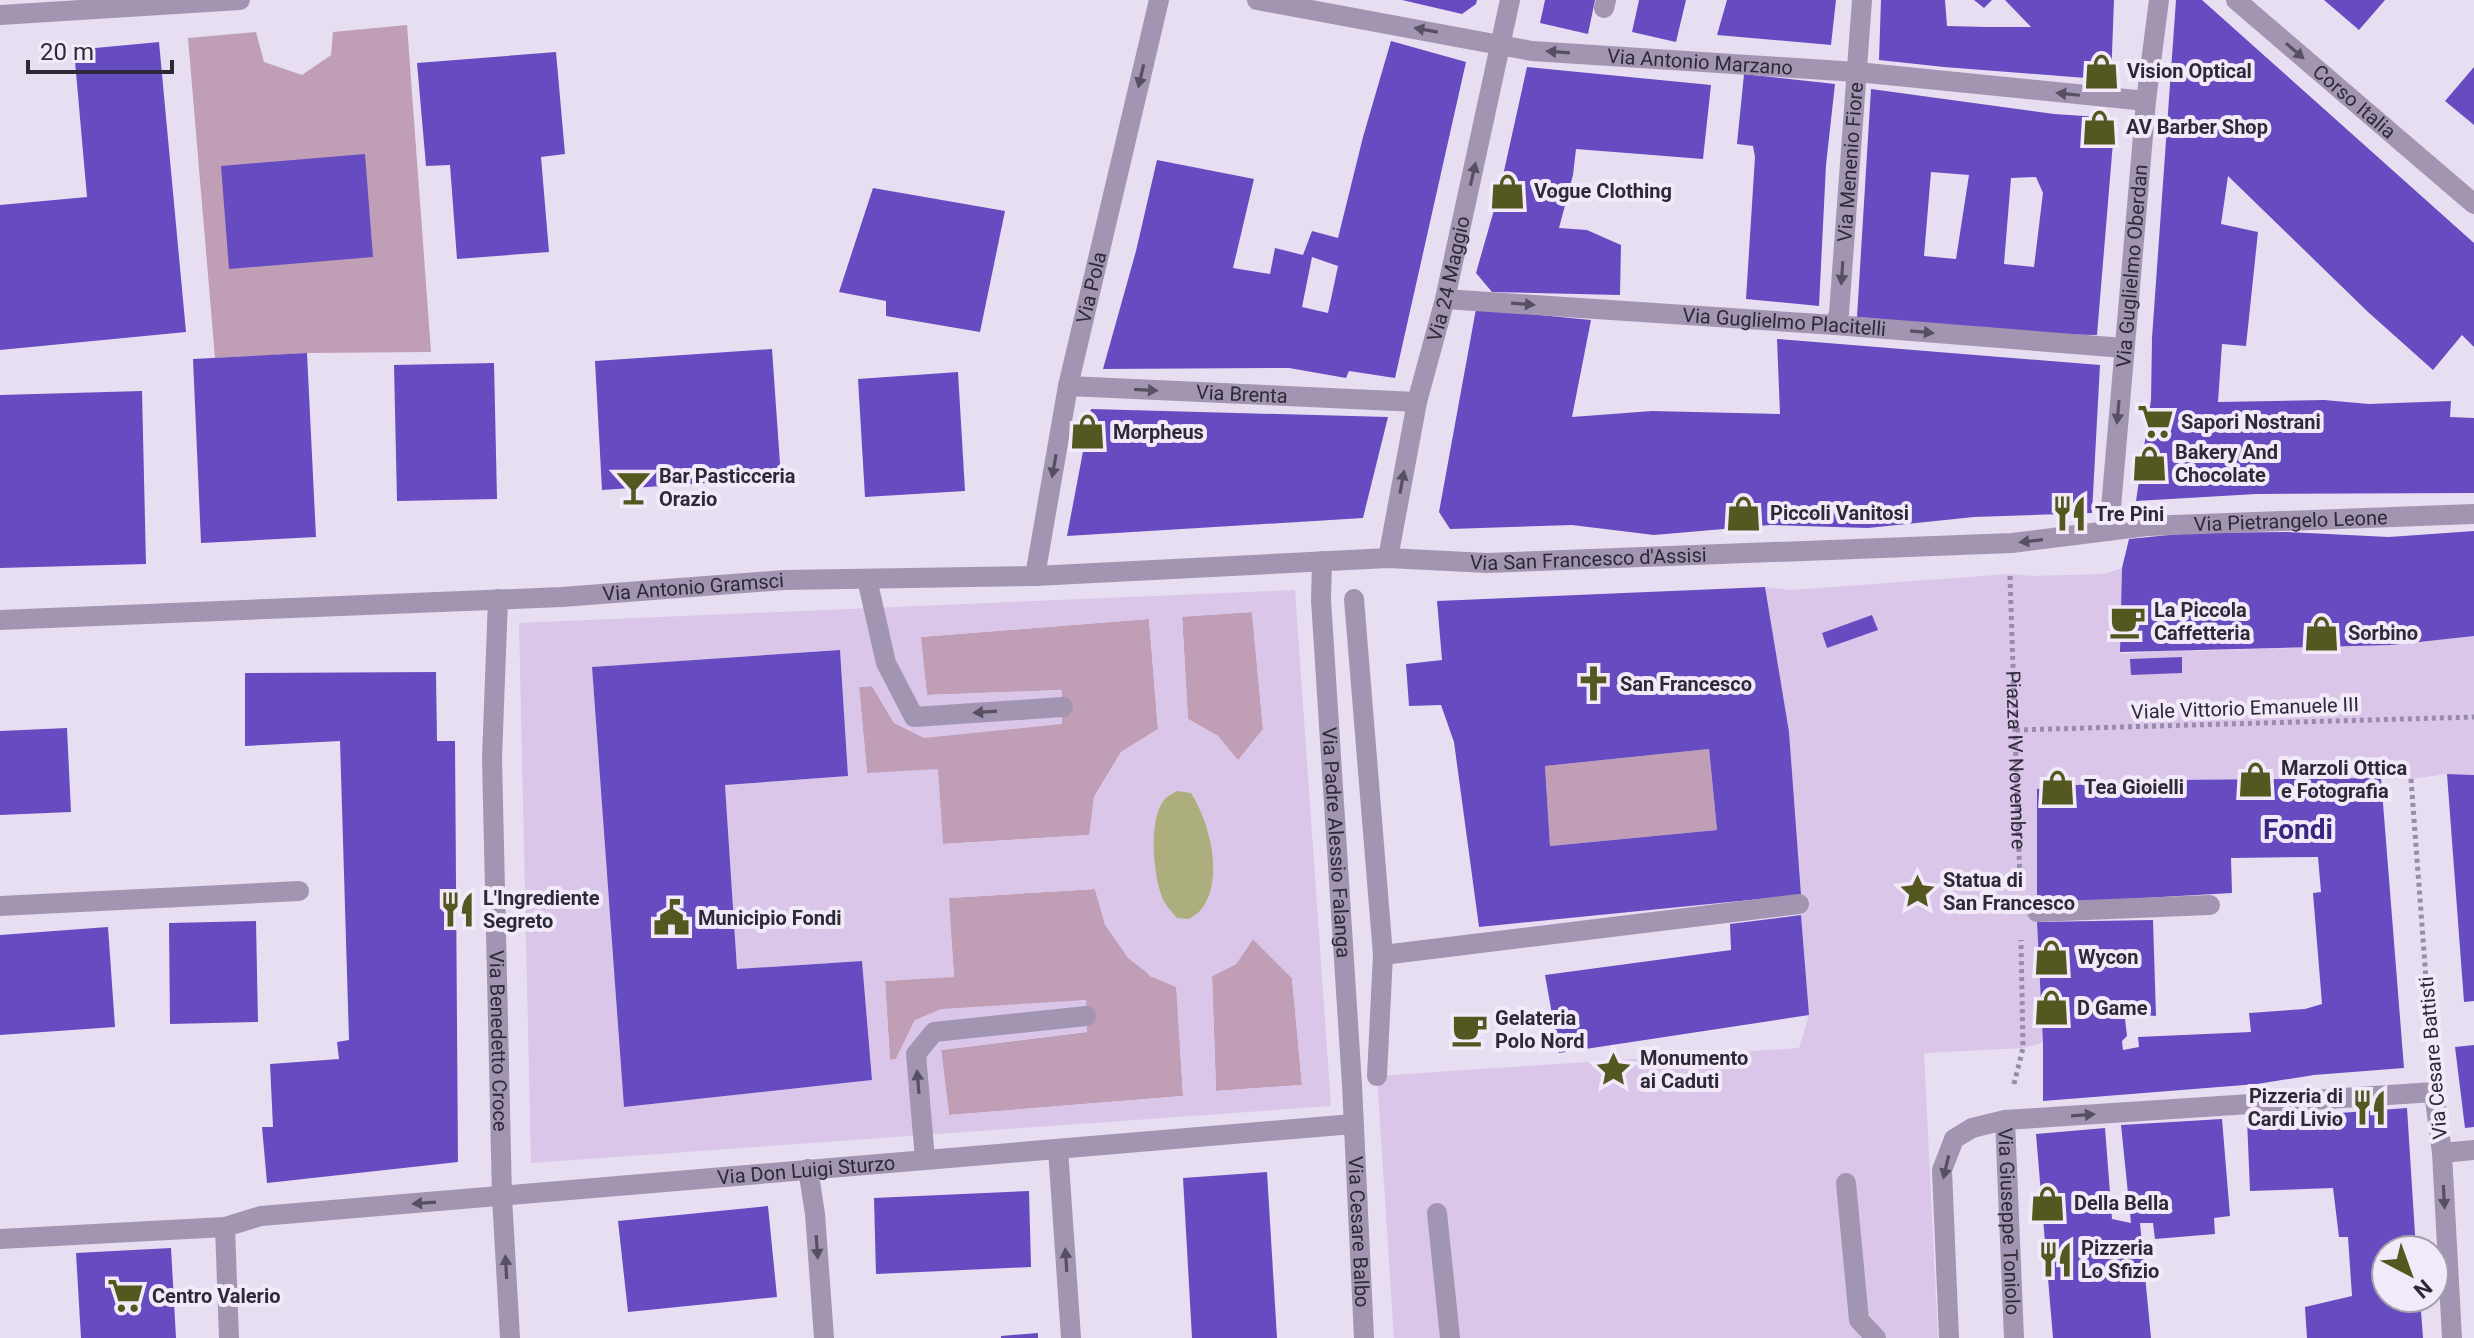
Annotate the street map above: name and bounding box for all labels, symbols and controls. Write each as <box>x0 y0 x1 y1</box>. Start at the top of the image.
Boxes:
scale bar <box>28 24 172 74</box>
one-way arrow <box>1413 24 1438 36</box>
text: 20 m <box>40 38 94 66</box>
one-way arrow <box>2285 42 2305 59</box>
street label: Via Antonio Marzano <box>1606 44 1794 80</box>
one-way arrow <box>1545 45 1570 58</box>
shop icon: Vision Optical <box>2082 52 2120 90</box>
place label: Vision Optical <box>2127 59 2252 83</box>
street label: Corso Italia <box>2308 59 2401 144</box>
one-way arrow <box>1134 64 1147 89</box>
street label: Via Menenio Fiore <box>1832 81 1868 243</box>
one-way arrow <box>2055 87 2080 100</box>
shop icon: AV Barber Shop <box>2081 108 2119 146</box>
place label: AV Barber Shop <box>2126 115 2268 139</box>
one-way arrow <box>1467 161 1480 186</box>
street label: Via Guglielmo Oberdan <box>2111 163 2153 369</box>
shop icon: Vogue Clothing <box>1489 172 1527 210</box>
place label: Vogue Clothing <box>1534 179 1672 203</box>
street label: Via 24 Maggio <box>1422 214 1475 344</box>
street label: Via Pola <box>1071 249 1111 326</box>
one-way arrow <box>1835 261 1848 286</box>
one-way arrow <box>1511 298 1536 311</box>
street label: Via Guglielmo Placitelli <box>1682 303 1887 341</box>
one-way arrow <box>1910 326 1935 339</box>
street label: Via Brenta <box>1196 380 1288 408</box>
one-way arrow <box>1134 383 1159 396</box>
one-way arrow <box>2112 400 2125 425</box>
supermarket icon: Sapori Nostrani <box>2136 403 2174 441</box>
place label: Sapori Nostrani <box>2181 410 2321 434</box>
shop icon: Morpheus <box>1068 413 1106 451</box>
place label: Morpheus <box>1113 420 1204 444</box>
place label: Bakery And Chocolate <box>2175 440 2278 487</box>
shop icon: Bakery And Chocolate <box>2130 445 2168 483</box>
one-way arrow <box>1047 454 1059 479</box>
place label: Bar Pasticceria Orazio <box>659 464 796 511</box>
bar icon: Bar Pasticceria Orazio <box>614 468 652 506</box>
one-way arrow <box>1397 469 1409 494</box>
shop icon: Piccoli Vanitosi <box>1725 494 1763 532</box>
restaurant icon: Tre Pini <box>2050 495 2088 533</box>
place label: Piccoli Vanitosi <box>1770 501 1909 525</box>
place label: Tre Pini <box>2095 502 2164 526</box>
street label: Via Pietrangelo Leone <box>2193 505 2388 536</box>
one-way arrow <box>2018 534 2043 547</box>
street label: Via San Francesco d'Assisi <box>1469 543 1707 575</box>
street label: Via Antonio Gramsci <box>602 568 785 606</box>
place label: La Piccola Caffetteria <box>2154 598 2251 645</box>
cafe icon: La Piccola Caffetteria <box>2109 602 2147 640</box>
shop icon: Sorbino <box>2303 614 2341 652</box>
place label: Sorbino <box>2348 621 2418 645</box>
church icon: San Francesco <box>1575 665 1613 703</box>
street label: Piazza IV Novembre <box>2001 670 2031 850</box>
place label: San Francesco <box>1620 672 1752 696</box>
street label: Viale Vittorio Emanuele III <box>2131 692 2359 724</box>
one-way arrow <box>972 706 997 719</box>
street label: Via Padre Alessio Falanga <box>1317 726 1356 959</box>
place label: Marzoli Ottica e Fotografia <box>2281 756 2407 803</box>
shop icon: Marzoli Ottica e Fotografia <box>2236 761 2274 799</box>
shop icon: Tea Gioielli <box>2039 768 2077 806</box>
place label: Tea Gioielli <box>2084 775 2184 799</box>
district label: Fondi <box>2263 813 2333 846</box>
place label: Statua di San Francesco <box>1943 868 2075 915</box>
place icon: Statua di San Francesco <box>1898 873 1936 911</box>
place label: L'Ingrediente Segreto <box>483 886 600 933</box>
restaurant icon: L'Ingrediente Segreto <box>438 890 476 928</box>
public building icon: Municipio Fondi <box>653 899 691 937</box>
place label: Municipio Fondi <box>698 906 842 930</box>
shop icon: Wycon <box>2033 938 2071 976</box>
place label: Wycon <box>2078 945 2138 969</box>
street label: Via Benedetto Croce <box>484 950 513 1132</box>
street label: Via Cesare Battisti <box>2414 976 2452 1140</box>
shop icon: D Game <box>2032 989 2070 1027</box>
place label: D Game <box>2077 996 2148 1020</box>
place label: Gelateria Polo Nord <box>1495 1006 1584 1053</box>
cafe icon: Gelateria Polo Nord <box>1450 1011 1488 1049</box>
place label: Monumento ai Caduti <box>1640 1046 1748 1093</box>
place icon: Monumento ai Caduti <box>1595 1051 1633 1089</box>
one-way arrow <box>911 1069 924 1094</box>
place label: Pizzeria di Cardi Livio <box>2248 1084 2343 1131</box>
restaurant icon: Pizzeria di Cardi Livio <box>2350 1089 2388 1127</box>
one-way arrow <box>2070 1108 2095 1121</box>
street label: Via Giuseppe Toniolo <box>1993 1127 2025 1316</box>
street label: Via Don Luigi Sturzo <box>716 1151 896 1190</box>
one-way arrow <box>1939 1154 1952 1179</box>
street label: Via Cesare Balbo <box>1343 1156 1375 1308</box>
shop icon: Della Bella <box>2029 1184 2067 1222</box>
one-way arrow <box>2438 1185 2451 1210</box>
place label: Della Bella <box>2074 1191 2169 1215</box>
one-way arrow <box>411 1197 436 1210</box>
north arrow <box>2370 1234 2450 1314</box>
one-way arrow <box>811 1235 824 1260</box>
place label: Pizzeria Lo Sfizio <box>2081 1236 2159 1283</box>
restaurant icon: Pizzeria Lo Sfizio <box>2036 1240 2074 1278</box>
one-way arrow <box>1059 1247 1072 1272</box>
one-way arrow <box>499 1254 512 1279</box>
text: N <box>2409 1274 2437 1303</box>
supermarket icon: Centro Valerio <box>107 1277 145 1315</box>
place label: Centro Valerio <box>152 1284 280 1308</box>

